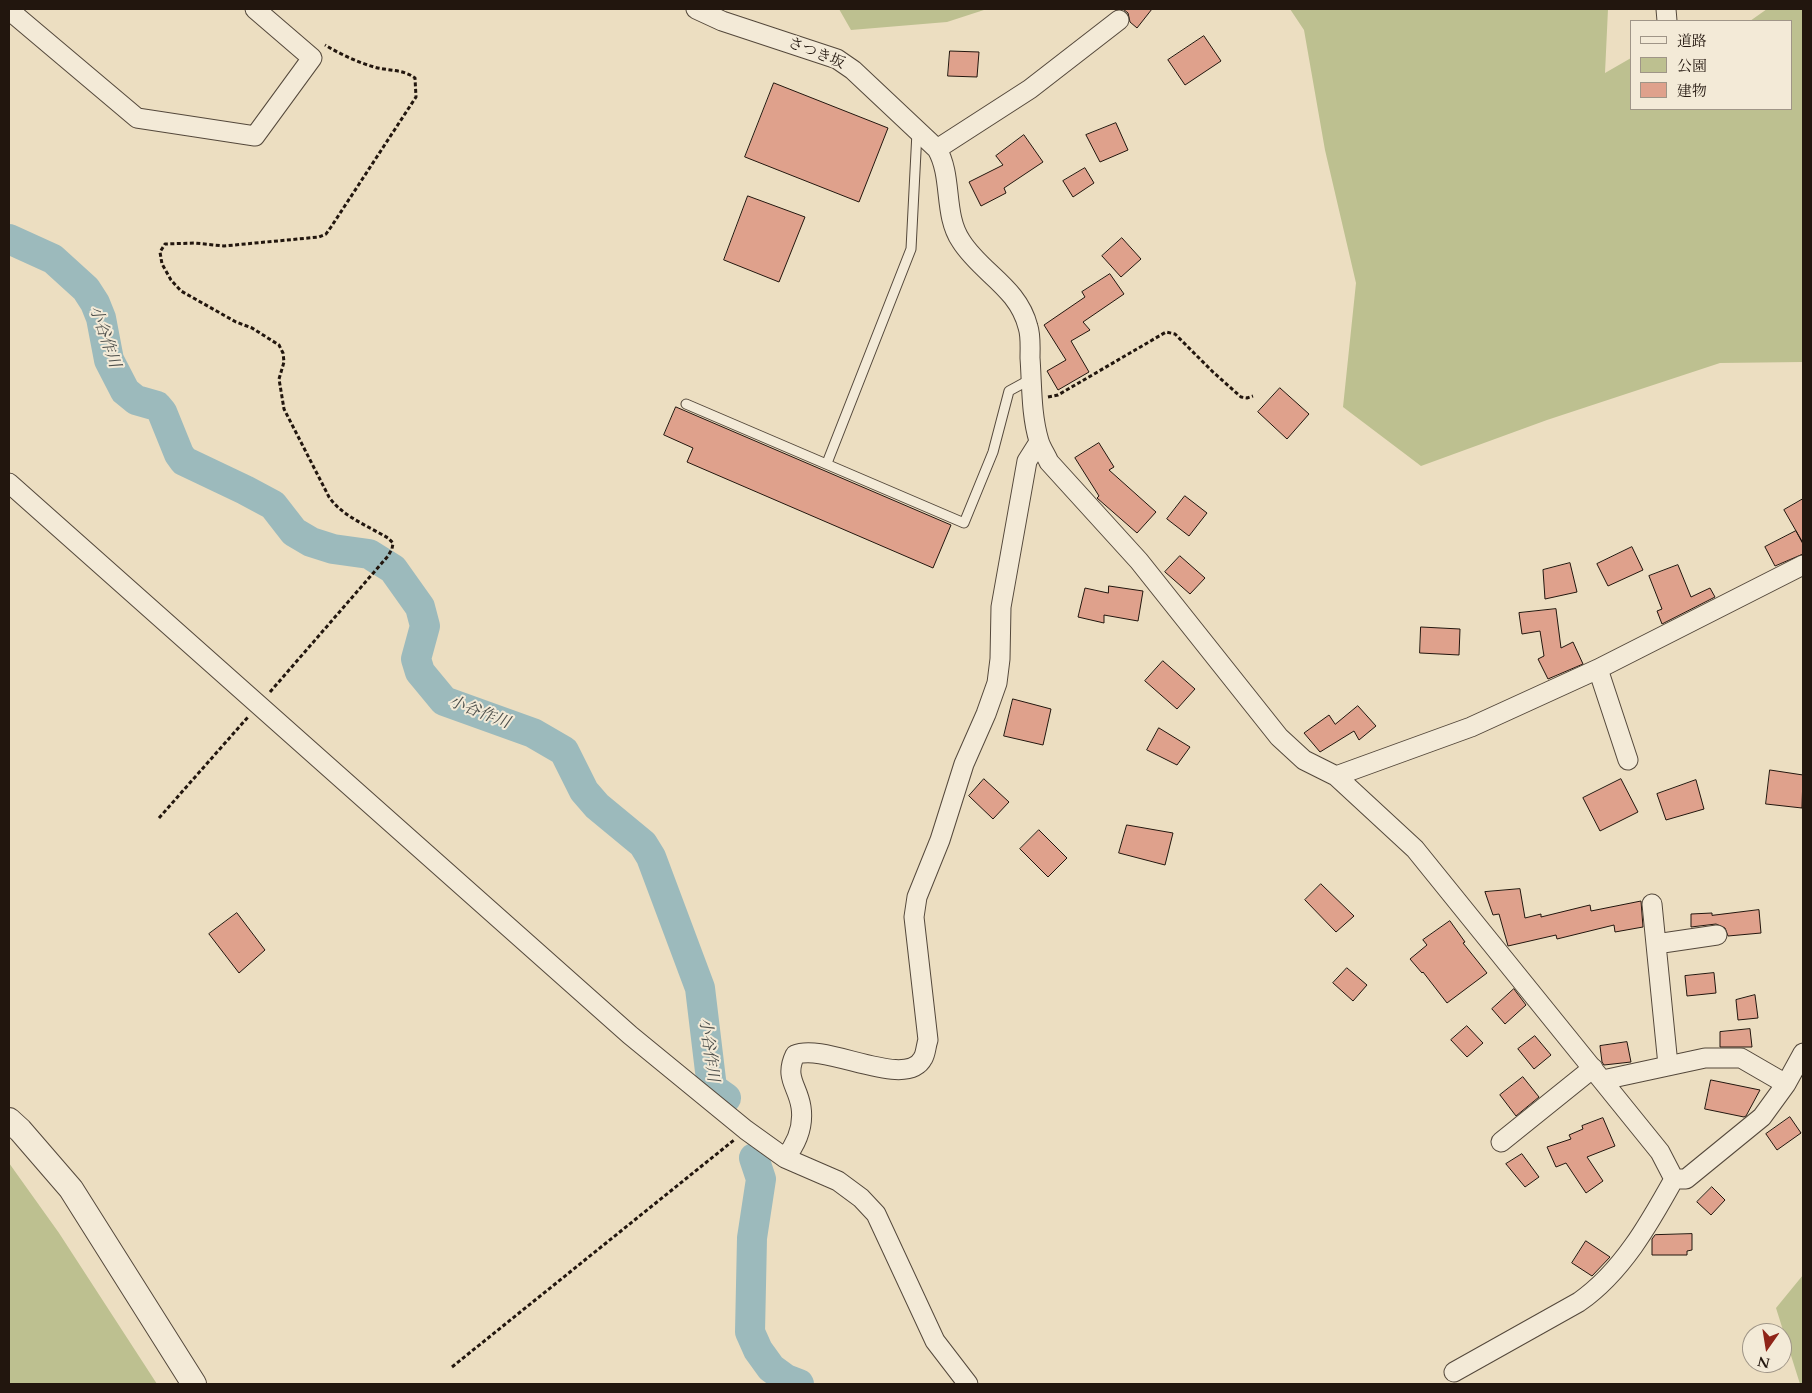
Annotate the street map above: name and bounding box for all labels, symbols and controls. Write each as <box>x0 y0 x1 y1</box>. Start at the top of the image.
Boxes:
legend <box>1630 20 1792 110</box>
text: 道路 <box>1677 31 1707 51</box>
street label: さつき坂 <box>785 34 847 74</box>
text: 公園 <box>1677 56 1707 76</box>
text: 建物 <box>1677 81 1707 101</box>
water label: 小谷作川 <box>85 304 123 370</box>
water label: 小谷作川 <box>446 693 512 733</box>
water label: 小谷作川 <box>694 1017 722 1083</box>
north arrow <box>1742 1323 1792 1373</box>
text: N <box>1756 1352 1772 1373</box>

